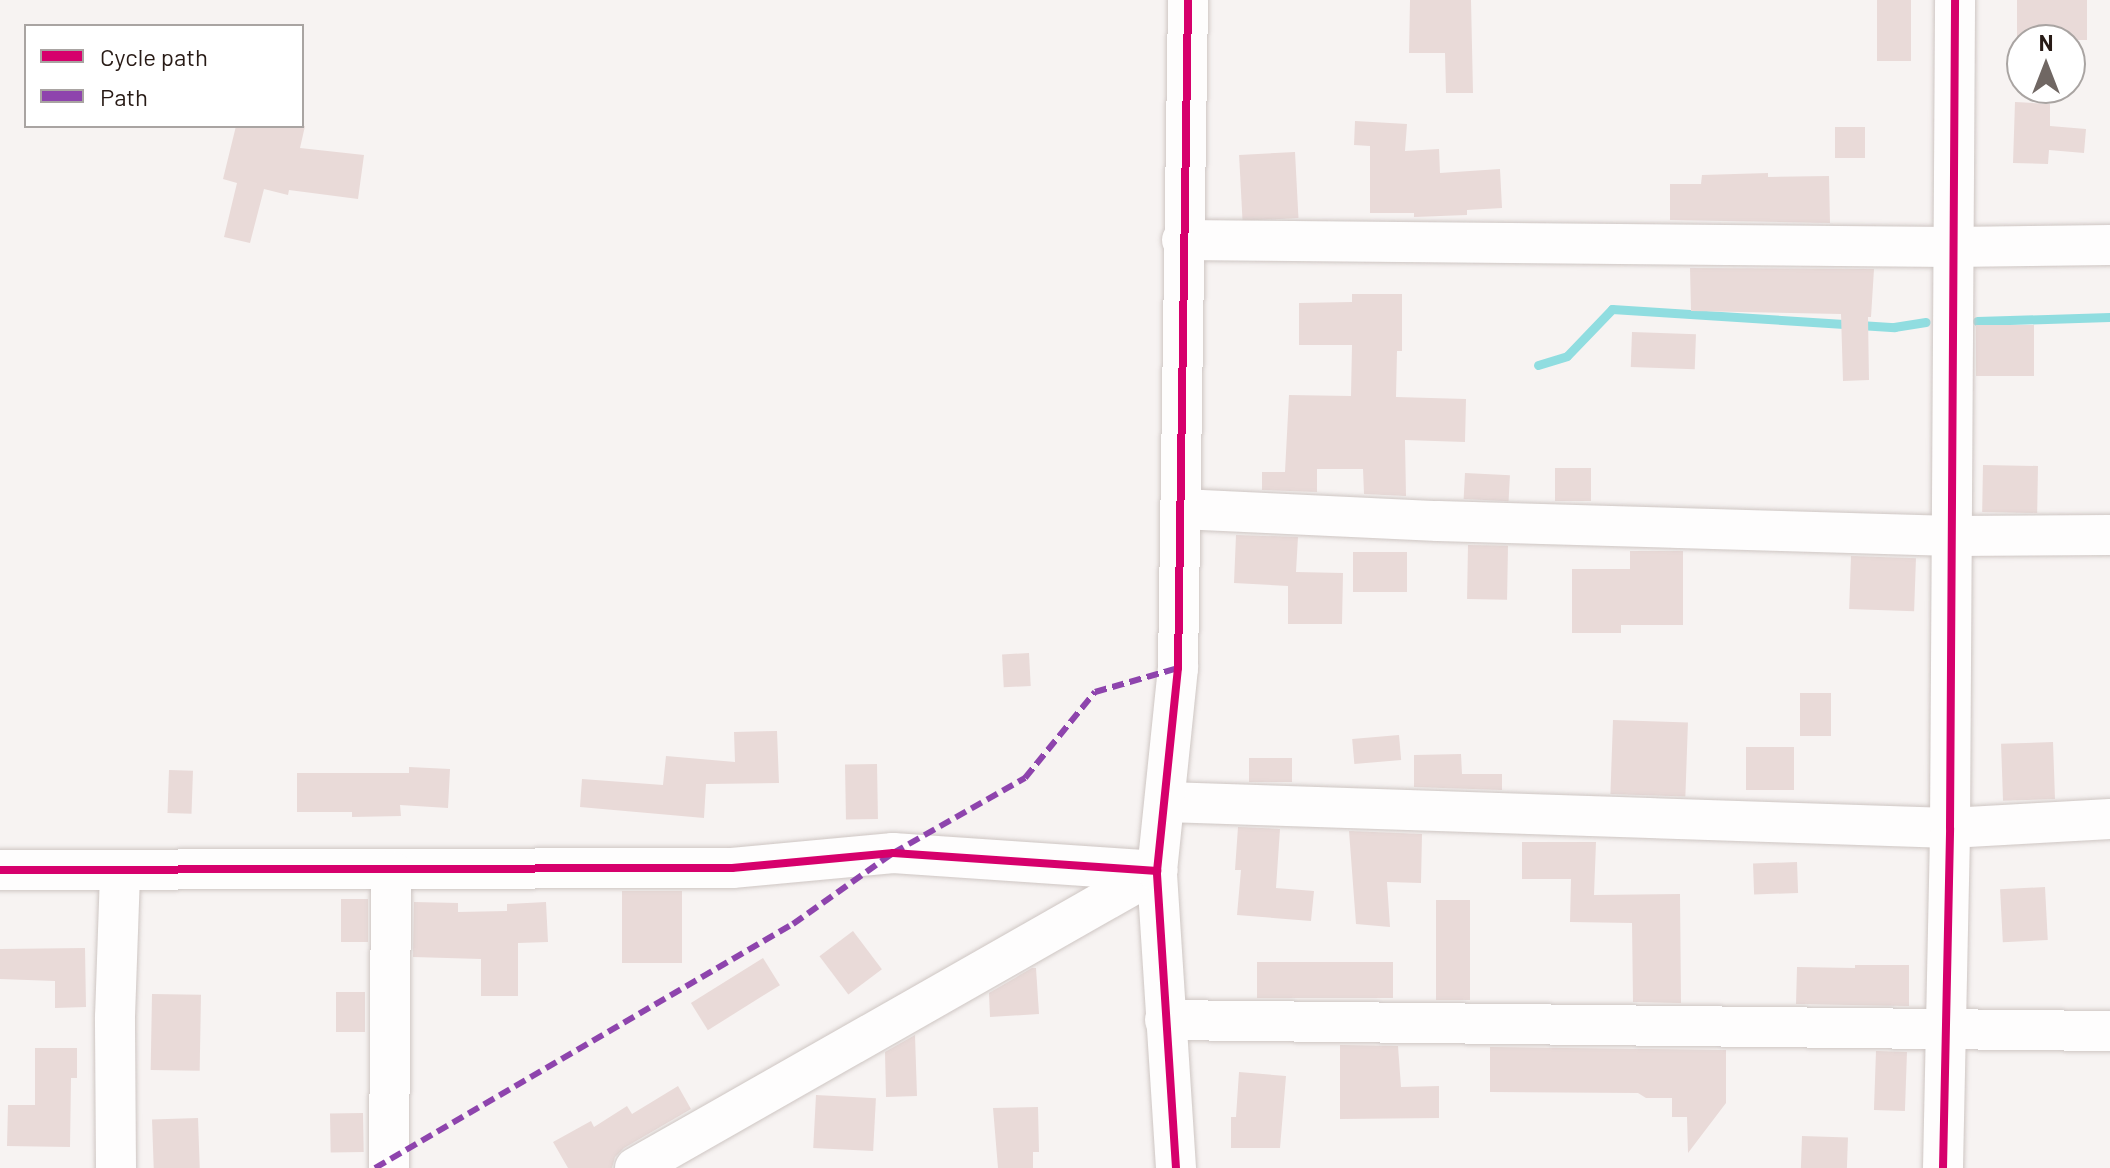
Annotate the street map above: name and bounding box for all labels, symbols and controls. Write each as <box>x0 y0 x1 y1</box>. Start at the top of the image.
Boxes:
legend <box>24 24 304 128</box>
north arrow <box>2006 24 2086 104</box>
text: N <box>2039 29 2053 55</box>
text: Cycle path <box>100 42 208 71</box>
text: Path <box>100 82 148 111</box>

